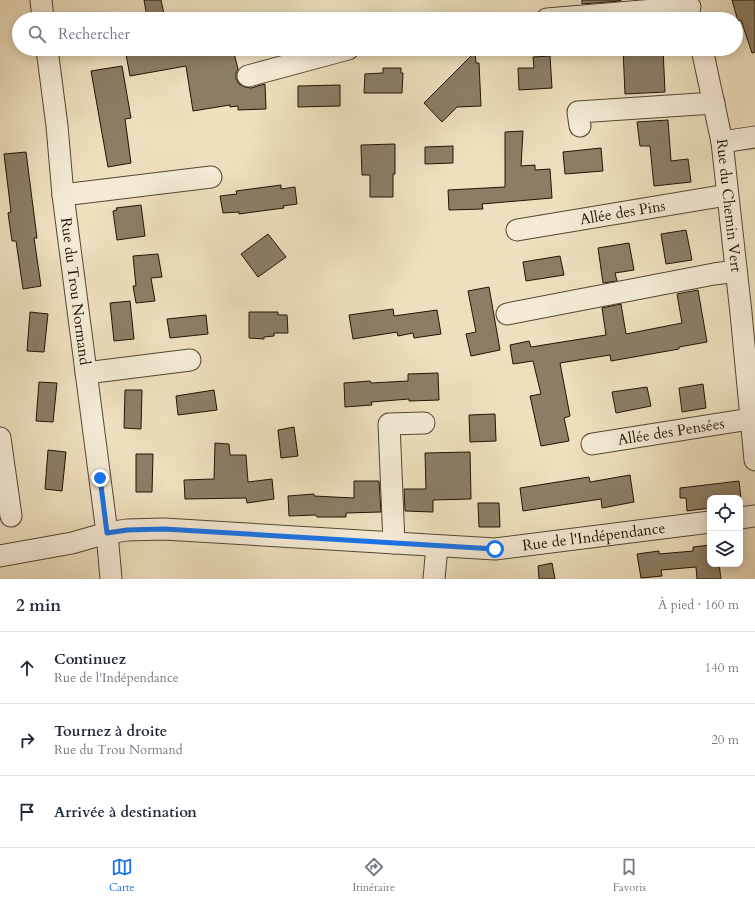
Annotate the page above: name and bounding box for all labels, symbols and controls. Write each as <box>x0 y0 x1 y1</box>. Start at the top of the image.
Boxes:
search box <box>12 12 743 56</box>
icon: search <box>26 23 48 45</box>
text: Rechercher <box>58 24 130 44</box>
street label: Rue du Chemin Vert <box>712 138 746 273</box>
street label: Allée des Pins <box>578 195 667 229</box>
street label: Rue du Trou Normand <box>56 216 95 366</box>
street label: Allée des Pensées <box>616 413 726 450</box>
route end <box>91 469 109 487</box>
map controls <box>707 495 743 567</box>
button: locate <box>707 495 743 531</box>
street label: Rue de l'Indépendance <box>521 518 667 555</box>
button: layers <box>707 531 743 567</box>
route start <box>486 540 504 558</box>
text: 2 min <box>16 594 61 617</box>
text: À pied · 160 m <box>658 596 739 614</box>
text: Continuez <box>54 649 126 669</box>
icon: ahead <box>16 657 38 679</box>
text: 140 m <box>705 659 739 677</box>
text: Rue de l'Indépendance <box>54 669 179 687</box>
text: Tournez à droite <box>54 721 167 741</box>
icon: right <box>16 729 38 751</box>
text: 20 m <box>711 731 739 749</box>
text: Rue du Trou Normand <box>54 741 183 759</box>
icon: arrive <box>16 801 38 823</box>
text: Arrivée à destination <box>54 802 197 822</box>
tab: Carte <box>109 856 135 895</box>
tab: Itinéraire <box>352 856 395 895</box>
tab: Favoris <box>613 856 646 895</box>

